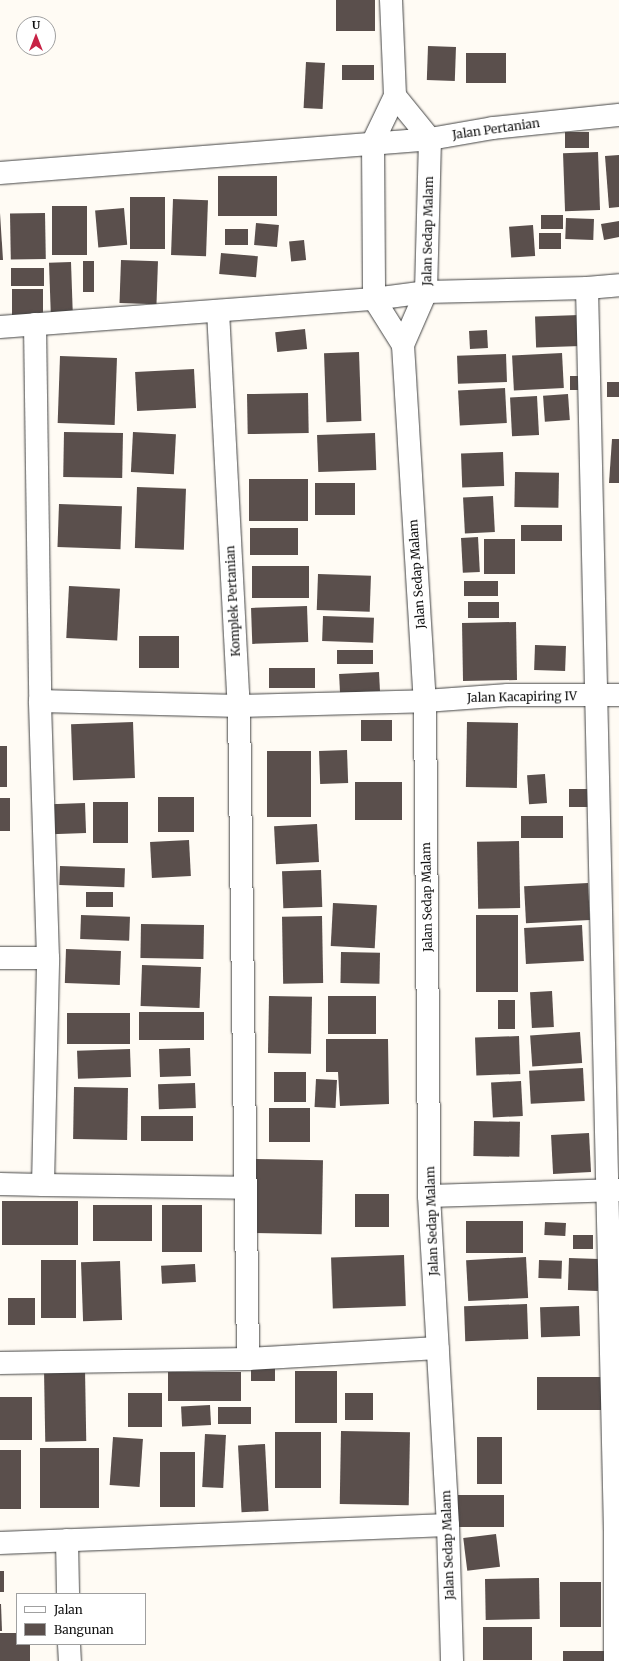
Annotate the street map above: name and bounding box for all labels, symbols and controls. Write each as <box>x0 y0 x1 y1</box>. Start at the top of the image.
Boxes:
north arrow <box>16 16 56 56</box>
text: U <box>32 18 40 32</box>
street label: Jalan Pertanian <box>451 116 541 142</box>
street label: Jalan Sedap Malam <box>420 176 436 286</box>
street label: Jalan Sedap Malam <box>406 519 428 629</box>
street label: Komplek Pertanian <box>223 545 243 657</box>
street label: Jalan Kacapiring IV <box>467 689 577 705</box>
street label: Jalan Sedap Malam <box>419 842 435 952</box>
street label: Jalan Sedap Malam <box>423 1166 441 1276</box>
street label: Jalan Sedap Malam <box>439 1490 457 1600</box>
legend <box>16 1593 146 1645</box>
text: Jalan <box>54 1602 83 1617</box>
text: Bangunan <box>54 1622 114 1637</box>

